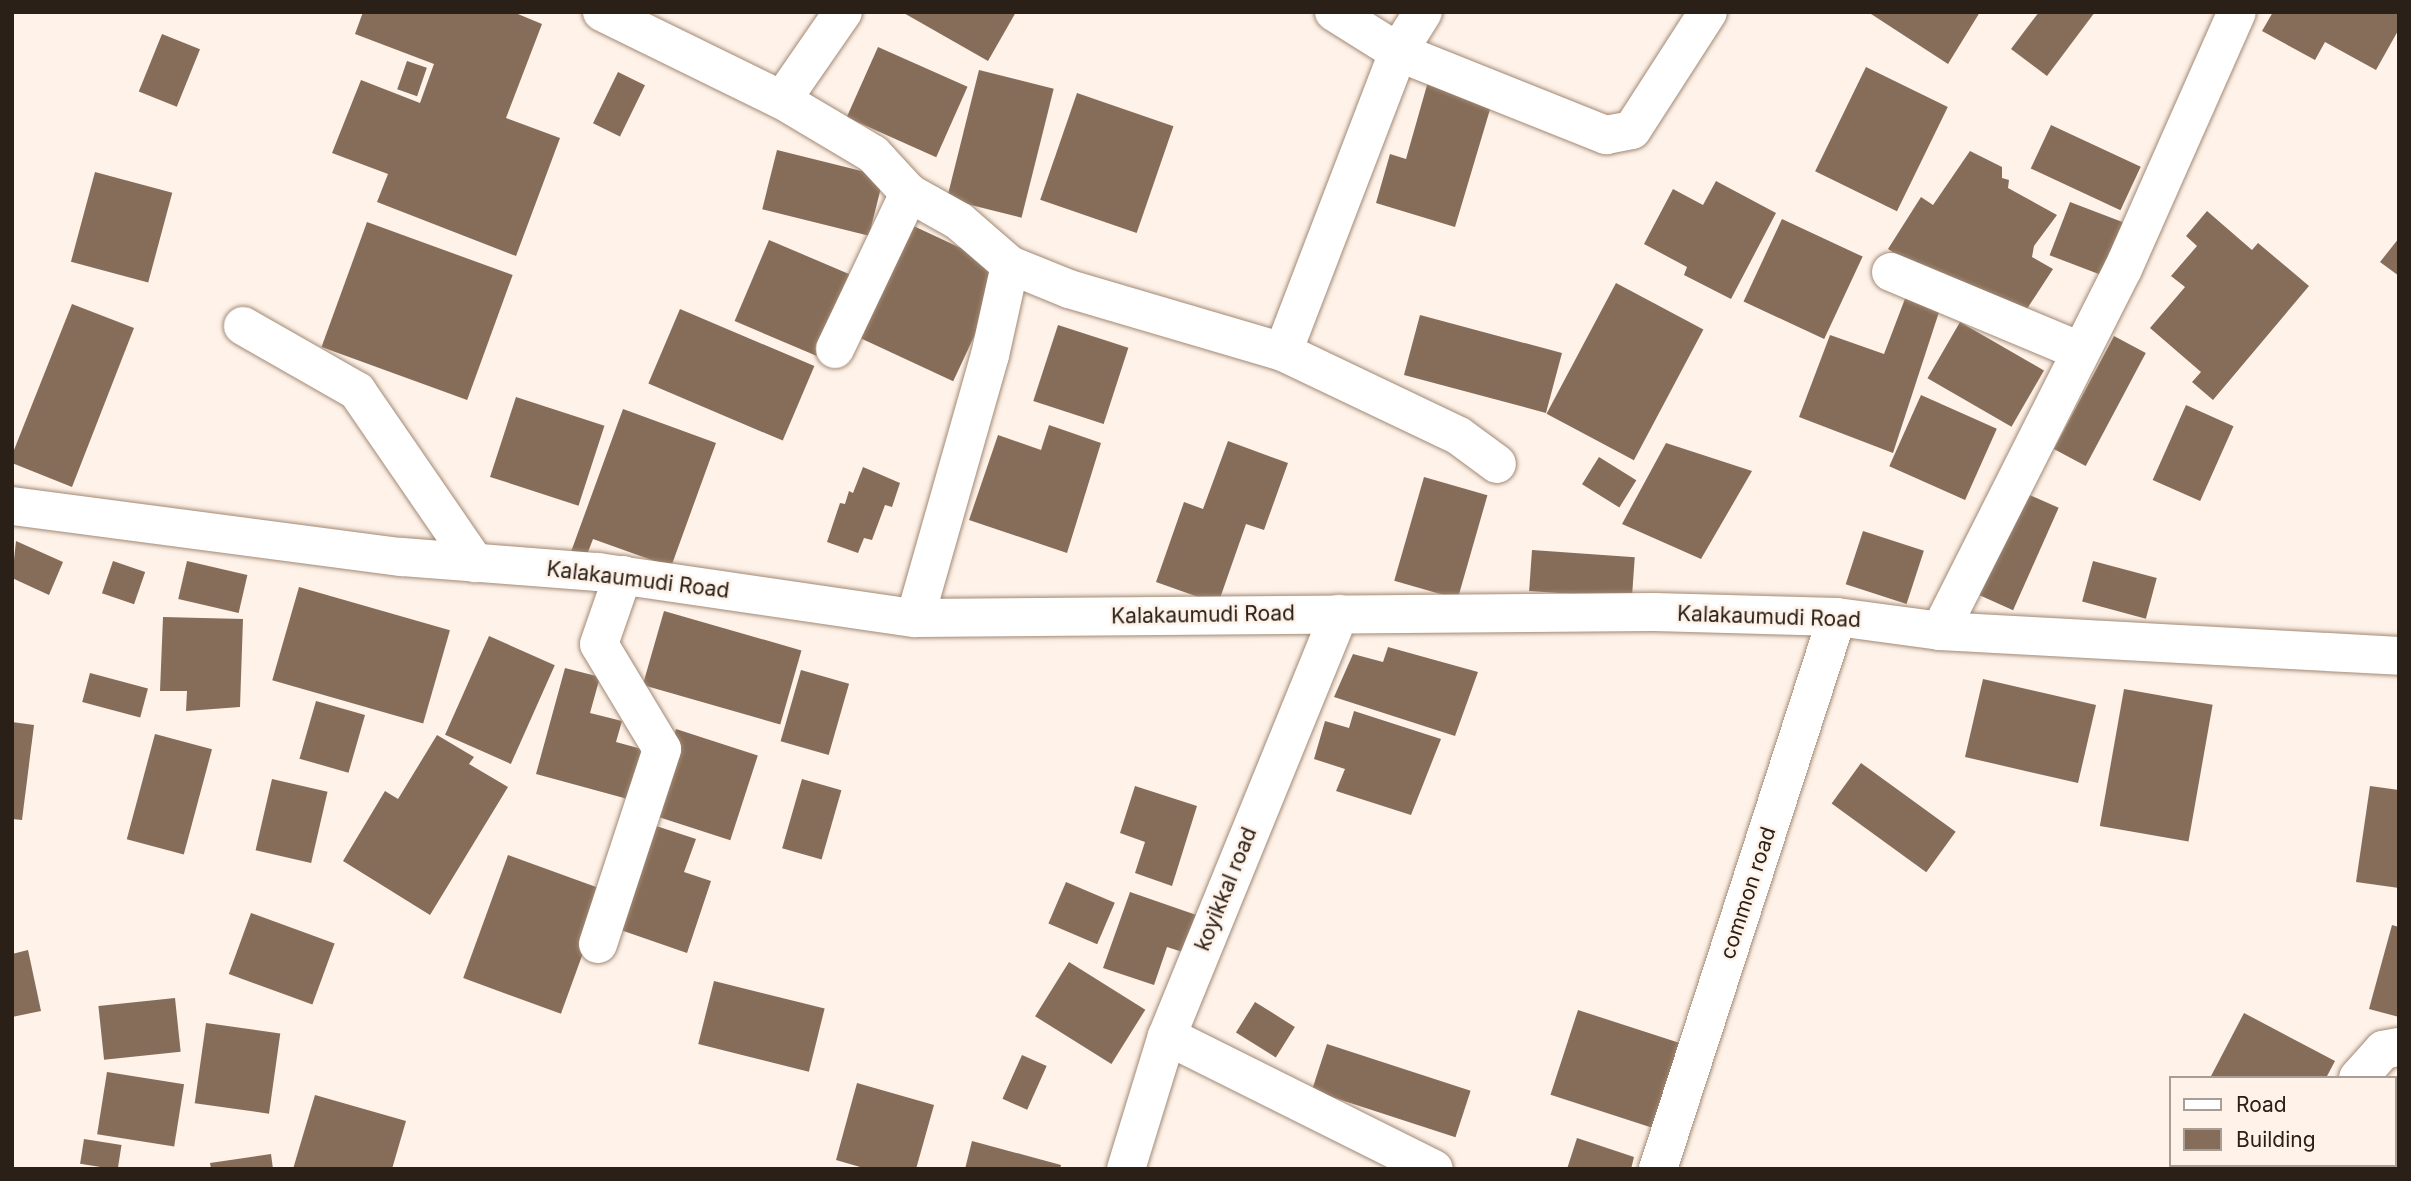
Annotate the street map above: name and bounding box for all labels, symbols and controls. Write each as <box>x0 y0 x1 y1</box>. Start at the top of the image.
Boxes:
street label: Kalakaumudi Road <box>545 556 731 604</box>
street label: Kalakaumudi Road <box>1111 601 1295 629</box>
street label: Kalakaumudi Road <box>1677 601 1861 633</box>
street label: koyikkal road <box>1190 824 1262 954</box>
street label: common road <box>1715 824 1781 962</box>
legend <box>2170 1076 2397 1167</box>
text: Road <box>2236 1092 2287 1117</box>
text: Building <box>2236 1127 2316 1152</box>

